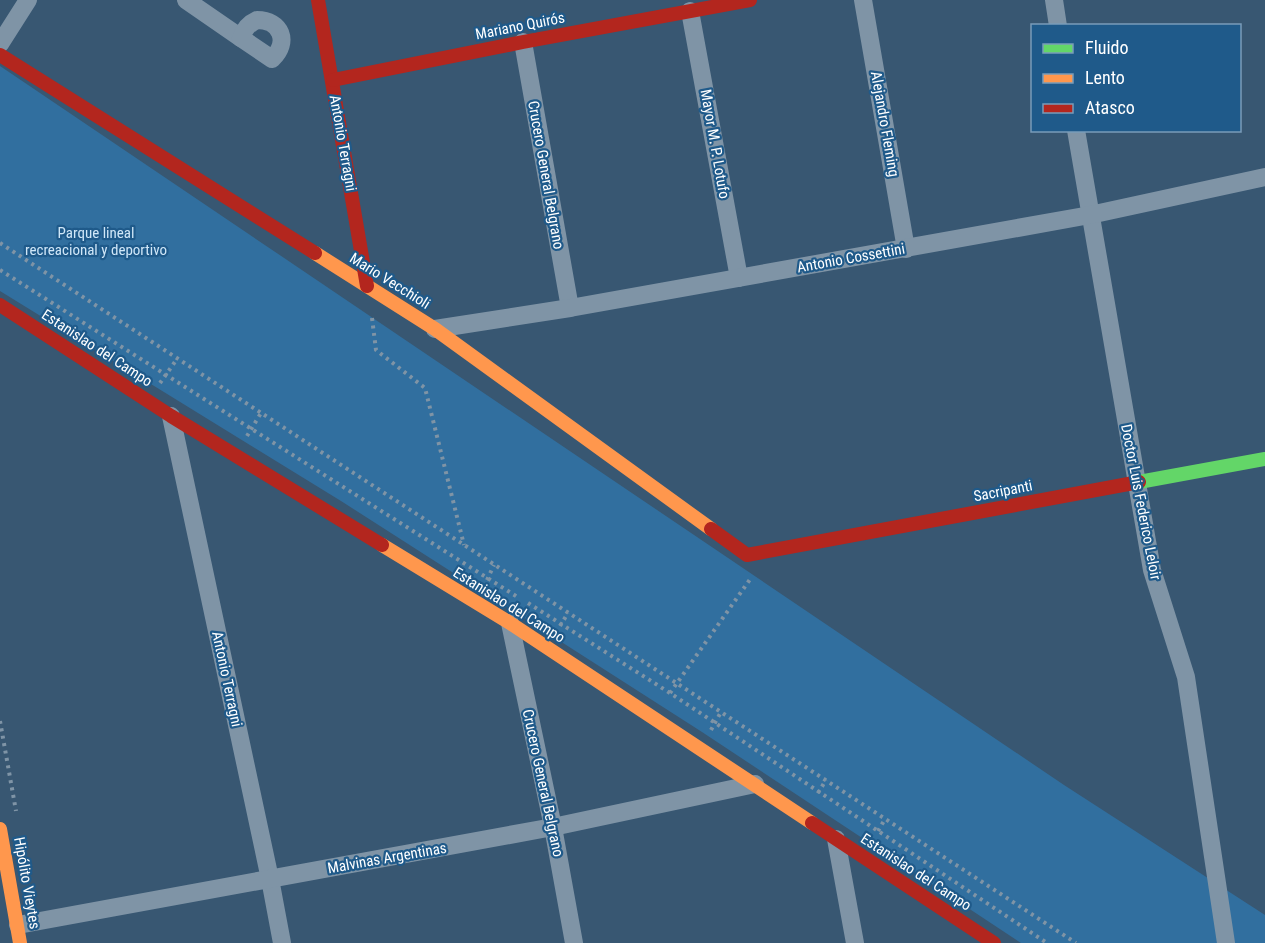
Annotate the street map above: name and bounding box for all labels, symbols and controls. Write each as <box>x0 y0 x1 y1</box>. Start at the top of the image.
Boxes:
street label: Mariano Quirós <box>474 9 566 43</box>
legend <box>1031 24 1241 132</box>
text: Fluido <box>1085 37 1129 58</box>
text: Lento <box>1085 67 1125 88</box>
street label: Alejandro Fleming <box>867 70 903 178</box>
street label: Mayor M. P. Lotufo <box>697 88 733 200</box>
street label: Antonio Terragni <box>326 93 360 193</box>
text: Atasco <box>1085 97 1135 118</box>
street label: Crucero General Belgrano <box>524 99 568 251</box>
park label: Parque lineal recreacional y deportivo <box>25 224 167 259</box>
street label: Antonio Cossettini <box>796 240 906 276</box>
street label: Mario Vecchioli <box>346 249 434 313</box>
street label: Estanislao del Campo <box>38 306 156 390</box>
street label: Doctor Luis Federico Leloir <box>1117 423 1165 582</box>
street label: Sacripanti <box>972 476 1034 506</box>
street label: Estanislao del Campo <box>450 563 568 647</box>
street label: Antonio Terragni <box>208 629 246 729</box>
street label: Crucero General Belgrano <box>519 708 567 858</box>
street label: Estanislao del Campo <box>857 830 975 914</box>
street label: Hipólito Vieytes <box>10 836 44 931</box>
street label: Malvinas Argentinas <box>326 839 448 877</box>

